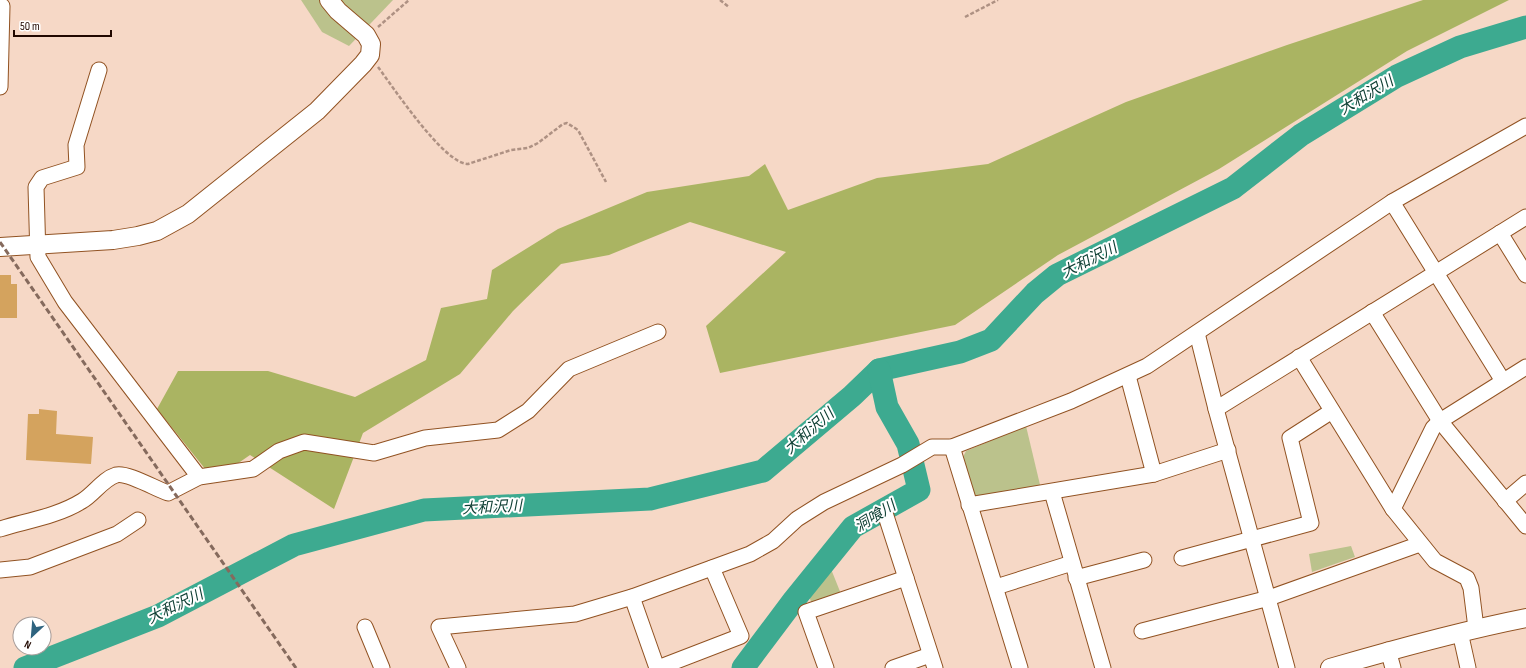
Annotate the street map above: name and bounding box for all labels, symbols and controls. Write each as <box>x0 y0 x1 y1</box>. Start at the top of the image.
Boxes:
scale bar <box>14 12 111 38</box>
text: 50 m <box>20 19 40 34</box>
water label: 大和沢川 <box>1336 71 1399 119</box>
water label: 大和沢川 <box>1058 237 1122 283</box>
water label: 大和沢川 <box>780 403 840 458</box>
water label: 洞喰川 <box>851 495 901 536</box>
water label: 大和沢川 <box>462 496 524 519</box>
water label: 大和沢川 <box>144 584 208 628</box>
north arrow <box>12 616 52 656</box>
text: N <box>22 637 33 652</box>

